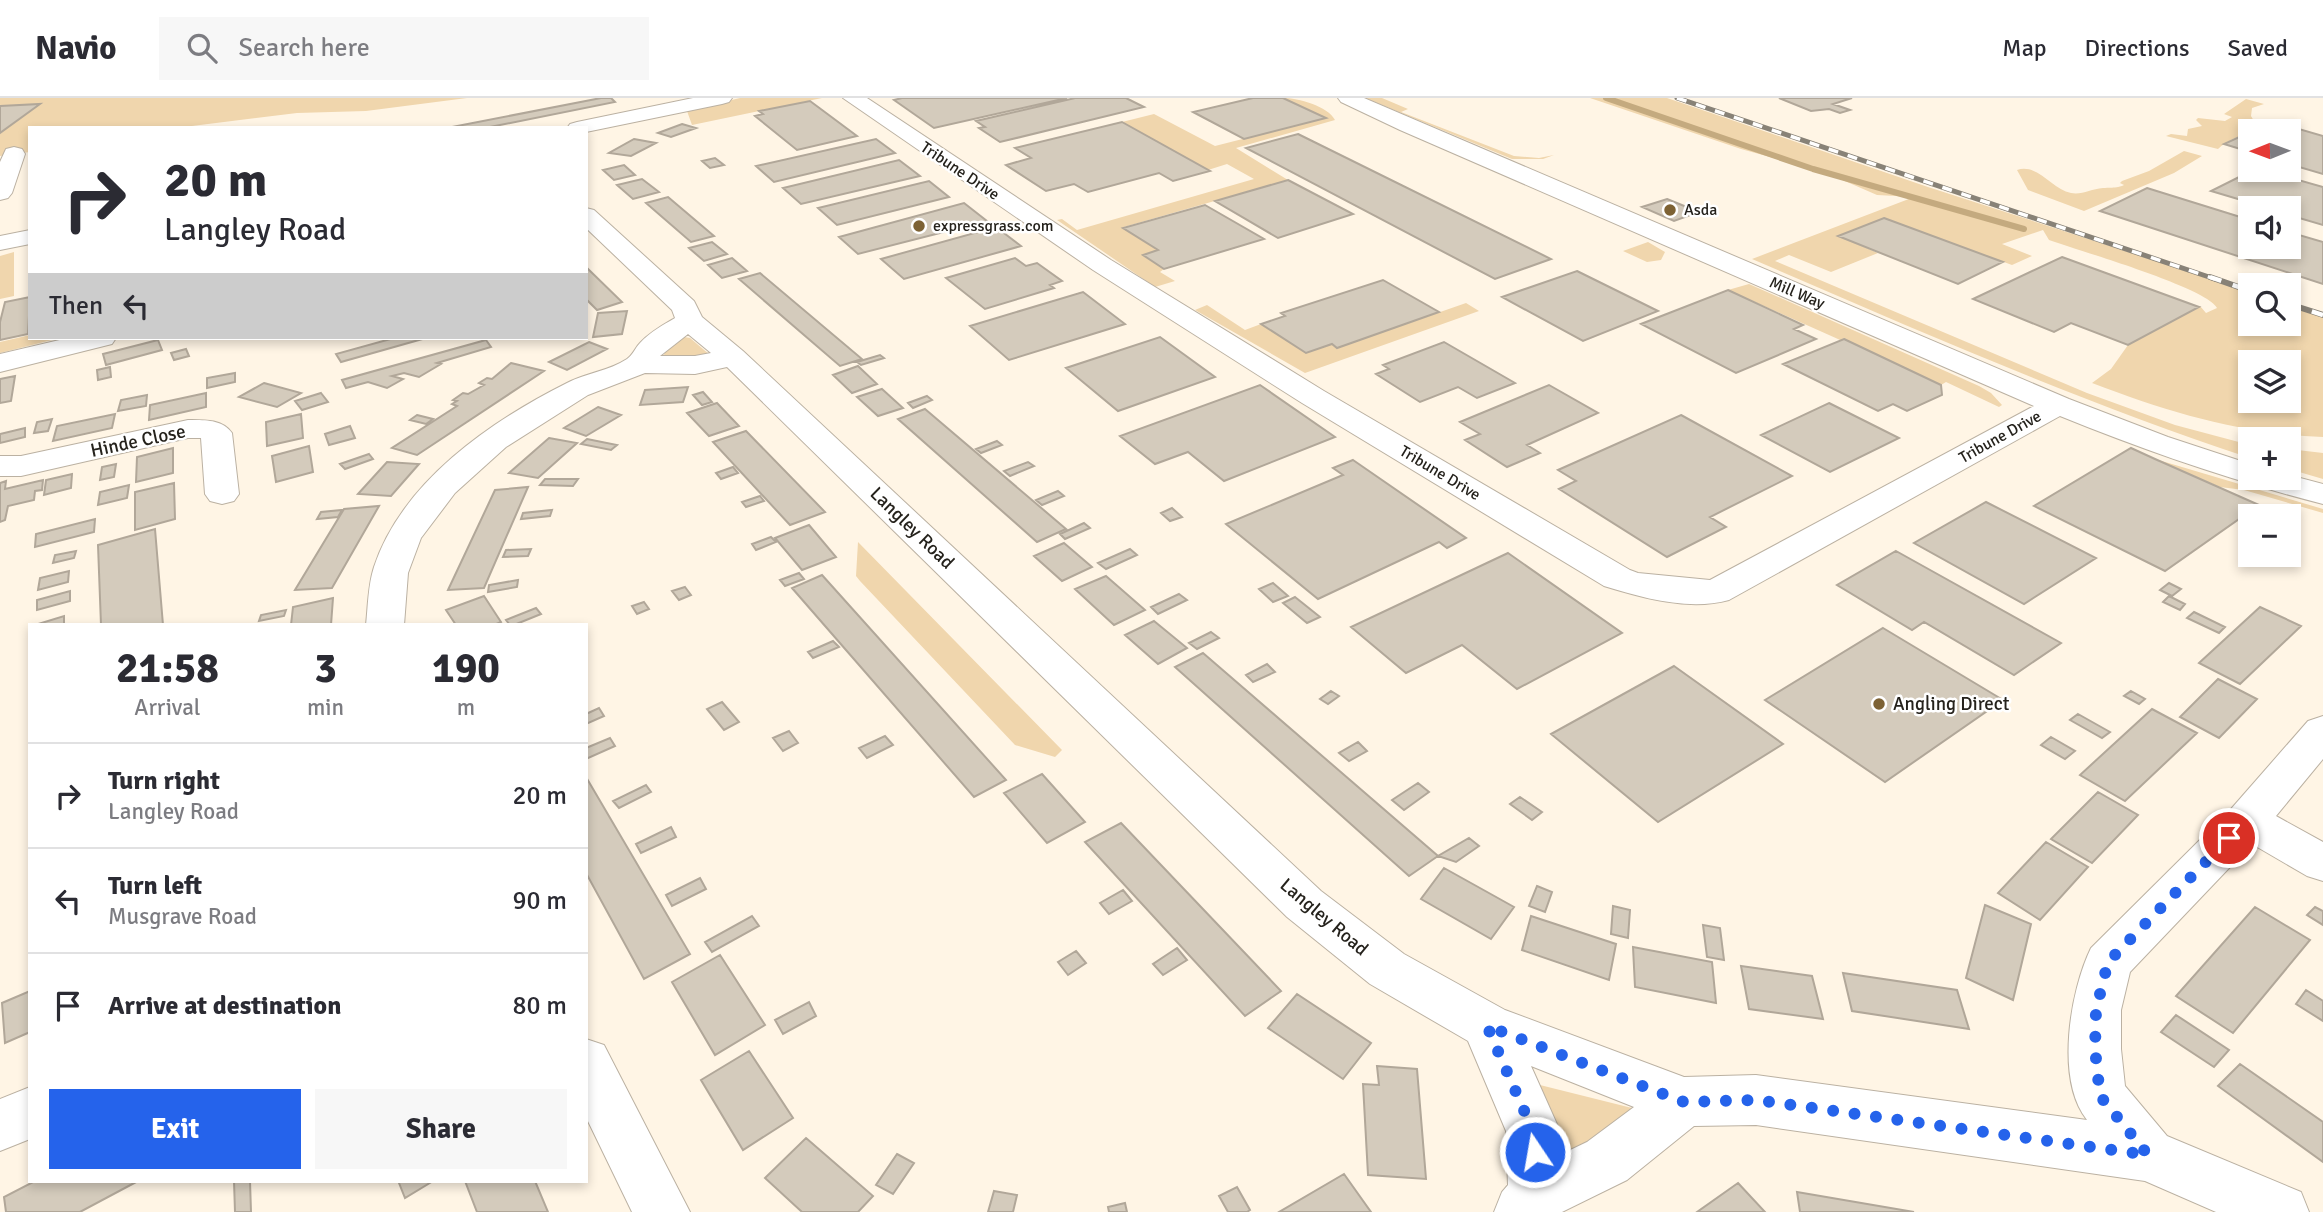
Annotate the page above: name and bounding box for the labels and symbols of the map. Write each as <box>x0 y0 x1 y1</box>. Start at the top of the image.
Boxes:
north arrow <box>2238 119 2301 182</box>
street label: Tribune Drive <box>917 137 1003 205</box>
place label: Asda <box>1684 200 1717 220</box>
marker: Asda <box>1662 202 1678 218</box>
place label: expressgrass.com <box>933 216 1054 236</box>
marker: expressgrass.com <box>911 218 927 234</box>
street label: Mill Way <box>1766 272 1828 314</box>
street label: Tribune Drive <box>1955 406 2045 468</box>
street label: Hinde Close <box>88 419 188 463</box>
street label: Tribune Drive <box>1396 441 1484 505</box>
street label: Langley Road <box>865 482 959 574</box>
place label: Angling Direct <box>1893 692 2010 716</box>
marker: Angling Direct <box>1871 696 1887 712</box>
pin <box>2199 808 2259 868</box>
street label: Langley Road <box>1275 873 1373 961</box>
position arrow <box>1498 1115 1572 1189</box>

